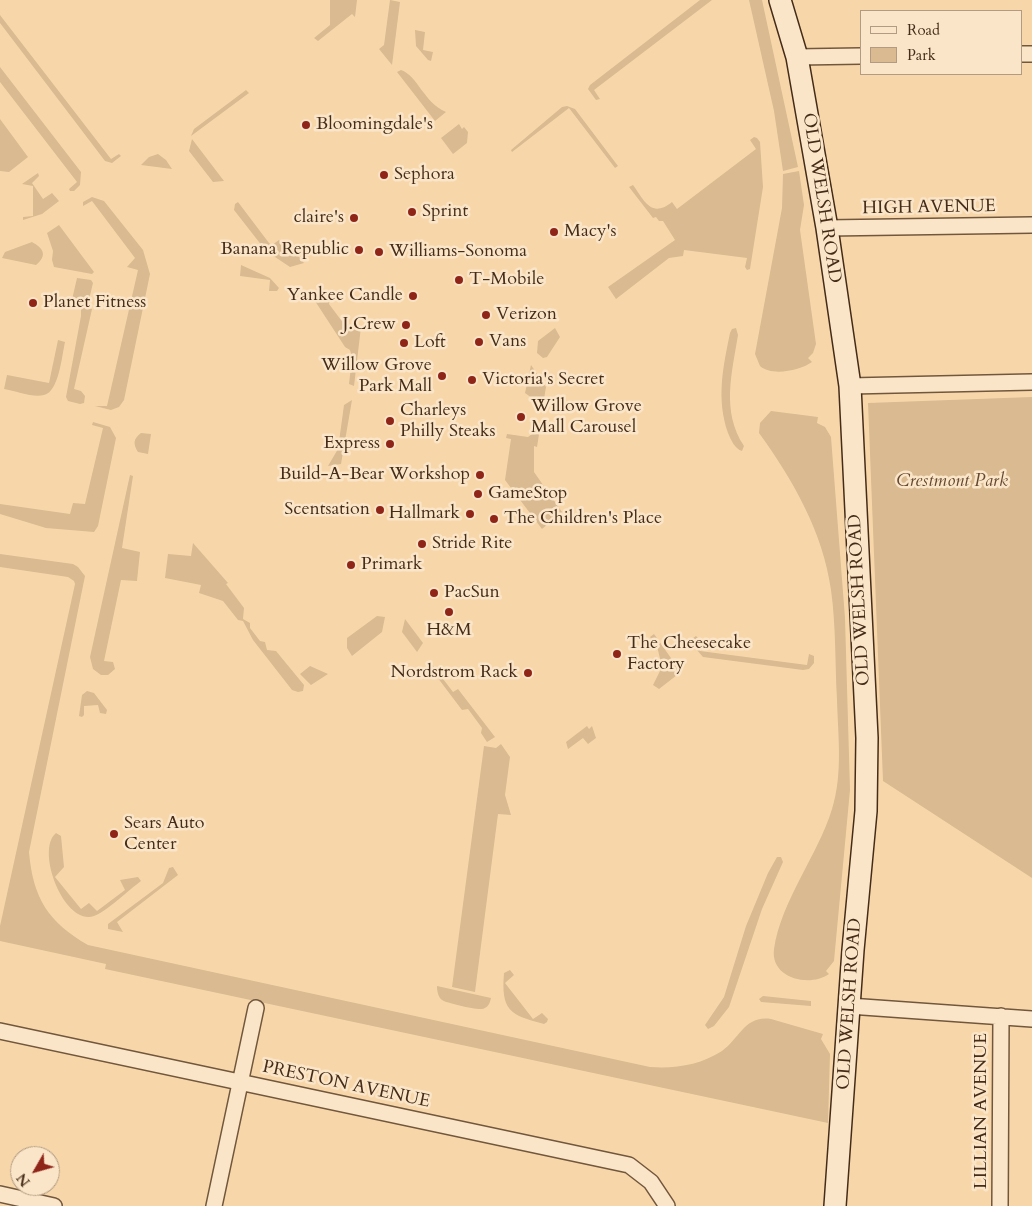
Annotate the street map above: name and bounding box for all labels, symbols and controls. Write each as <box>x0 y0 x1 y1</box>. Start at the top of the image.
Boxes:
legend <box>860 10 1022 75</box>
text: Road <box>907 20 940 40</box>
text: Park <box>907 45 936 65</box>
street label: OLD WELSH ROAD <box>797 111 845 285</box>
place label: Bloomingdale's <box>316 114 433 136</box>
marker: Bloomingdale's <box>300 119 312 131</box>
place label: Sephora <box>394 164 455 186</box>
marker: Sephora <box>378 169 390 181</box>
street label: HIGH AVENUE <box>862 196 996 220</box>
place label: Sprint <box>422 201 468 223</box>
marker: Sprint <box>406 206 418 218</box>
place label: claire's <box>294 207 344 229</box>
marker: claire's <box>348 212 360 224</box>
place label: Macy's <box>564 221 617 243</box>
marker: Macy's <box>548 226 560 238</box>
place label: Banana Republic <box>221 239 349 261</box>
place label: Williams-Sonoma <box>389 241 527 263</box>
marker: Banana Republic <box>353 244 365 256</box>
marker: Williams-Sonoma <box>373 246 385 258</box>
place label: T-Mobile <box>469 269 544 291</box>
marker: T-Mobile <box>453 274 465 286</box>
place label: Yankee Candle <box>287 285 403 307</box>
marker: Yankee Candle <box>407 290 419 302</box>
place label: Planet Fitness <box>43 292 146 314</box>
marker: Planet Fitness <box>27 297 39 309</box>
place label: Verizon <box>496 304 557 326</box>
marker: Verizon <box>480 309 492 321</box>
place label: J.Crew <box>342 314 396 336</box>
marker: J.Crew <box>400 319 412 331</box>
place label: Vans <box>489 331 526 353</box>
place label: Loft <box>414 332 446 354</box>
marker: Vans <box>473 336 485 348</box>
marker: Loft <box>398 337 410 349</box>
place label: Willow Grove Park Mall <box>321 355 432 398</box>
place label: Victoria's Secret <box>482 369 604 391</box>
marker: Willow Grove Park Mall <box>436 370 448 382</box>
marker: Victoria's Secret <box>466 374 478 386</box>
place label: Willow Grove Mall Carousel <box>531 396 642 438</box>
place label: Charleys Philly Steaks <box>400 400 495 442</box>
marker: Willow Grove Mall Carousel <box>515 411 527 423</box>
marker: Charleys Philly Steaks <box>384 415 396 427</box>
place label: Express <box>324 433 380 455</box>
marker: Express <box>384 438 396 450</box>
place label: Build-A-Bear Workshop <box>279 464 470 486</box>
marker: Build-A-Bear Workshop <box>474 469 486 481</box>
park label: Crestmont Park <box>896 471 1008 493</box>
place label: GameStop <box>488 483 567 505</box>
marker: GameStop <box>472 488 484 500</box>
place label: Scentsation <box>284 499 370 521</box>
place label: Hallmark <box>389 503 460 525</box>
marker: Scentsation <box>374 504 386 516</box>
marker: Hallmark <box>464 508 476 520</box>
place label: The Children's Place <box>504 508 662 530</box>
marker: The Children's Place <box>488 513 500 525</box>
street label: OLD WELSH ROAD <box>845 513 875 687</box>
place label: Stride Rite <box>432 533 512 555</box>
marker: Stride Rite <box>416 538 428 550</box>
place label: Primark <box>361 554 422 576</box>
marker: Primark <box>345 559 357 571</box>
place label: PacSun <box>444 582 500 604</box>
marker: PacSun <box>428 587 440 599</box>
marker: H&M <box>443 606 455 618</box>
place label: H&M <box>426 620 472 642</box>
place label: The Cheesecake Factory <box>627 633 751 676</box>
marker: The Cheesecake Factory <box>611 648 623 660</box>
place label: Nordstrom Rack <box>391 662 518 684</box>
marker: Nordstrom Rack <box>522 667 534 679</box>
place label: Sears Auto Center <box>124 813 204 856</box>
marker: Sears Auto Center <box>108 828 120 840</box>
street label: OLD WELSH ROAD <box>833 917 867 1091</box>
street label: LILLIAN AVENUE <box>971 1033 993 1189</box>
street label: PRESTON AVENUE <box>260 1057 432 1113</box>
north arrow <box>10 1146 60 1196</box>
text: N <box>12 1169 35 1191</box>

